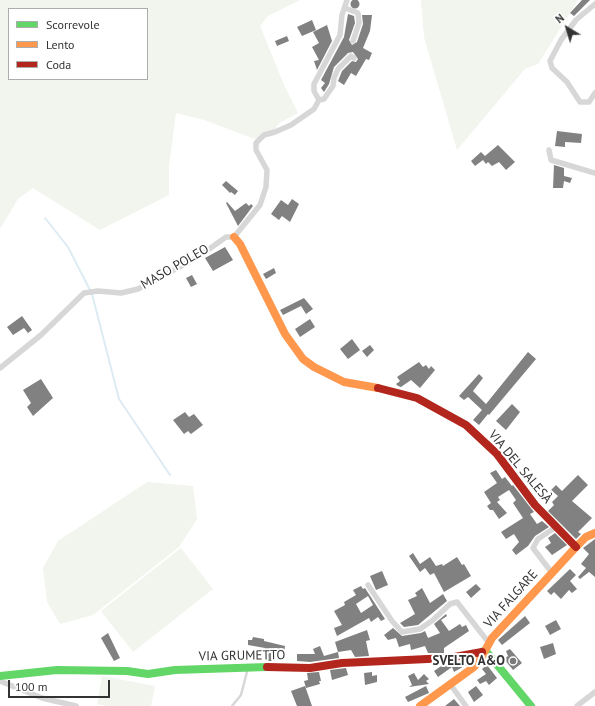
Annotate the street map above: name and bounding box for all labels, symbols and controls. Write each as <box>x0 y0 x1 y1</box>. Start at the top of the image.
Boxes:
legend <box>8 8 148 80</box>
north arrow <box>547 8 587 48</box>
text: N <box>552 11 567 26</box>
text: Scorrevole <box>46 17 100 32</box>
text: Lento <box>46 37 75 52</box>
text: Coda <box>46 57 71 72</box>
street label: MASO POLEO <box>138 241 212 293</box>
street label: VIA DEL SALESÀ <box>485 427 555 507</box>
street label: VIA FALGARE <box>481 567 541 631</box>
street label: VIA GRUMETTO <box>199 647 285 665</box>
place label: SVELTO A&O <box>432 653 505 669</box>
marker: SVELTO A&O <box>508 656 518 666</box>
scale bar <box>10 672 112 698</box>
text: 100 m <box>15 679 48 694</box>

